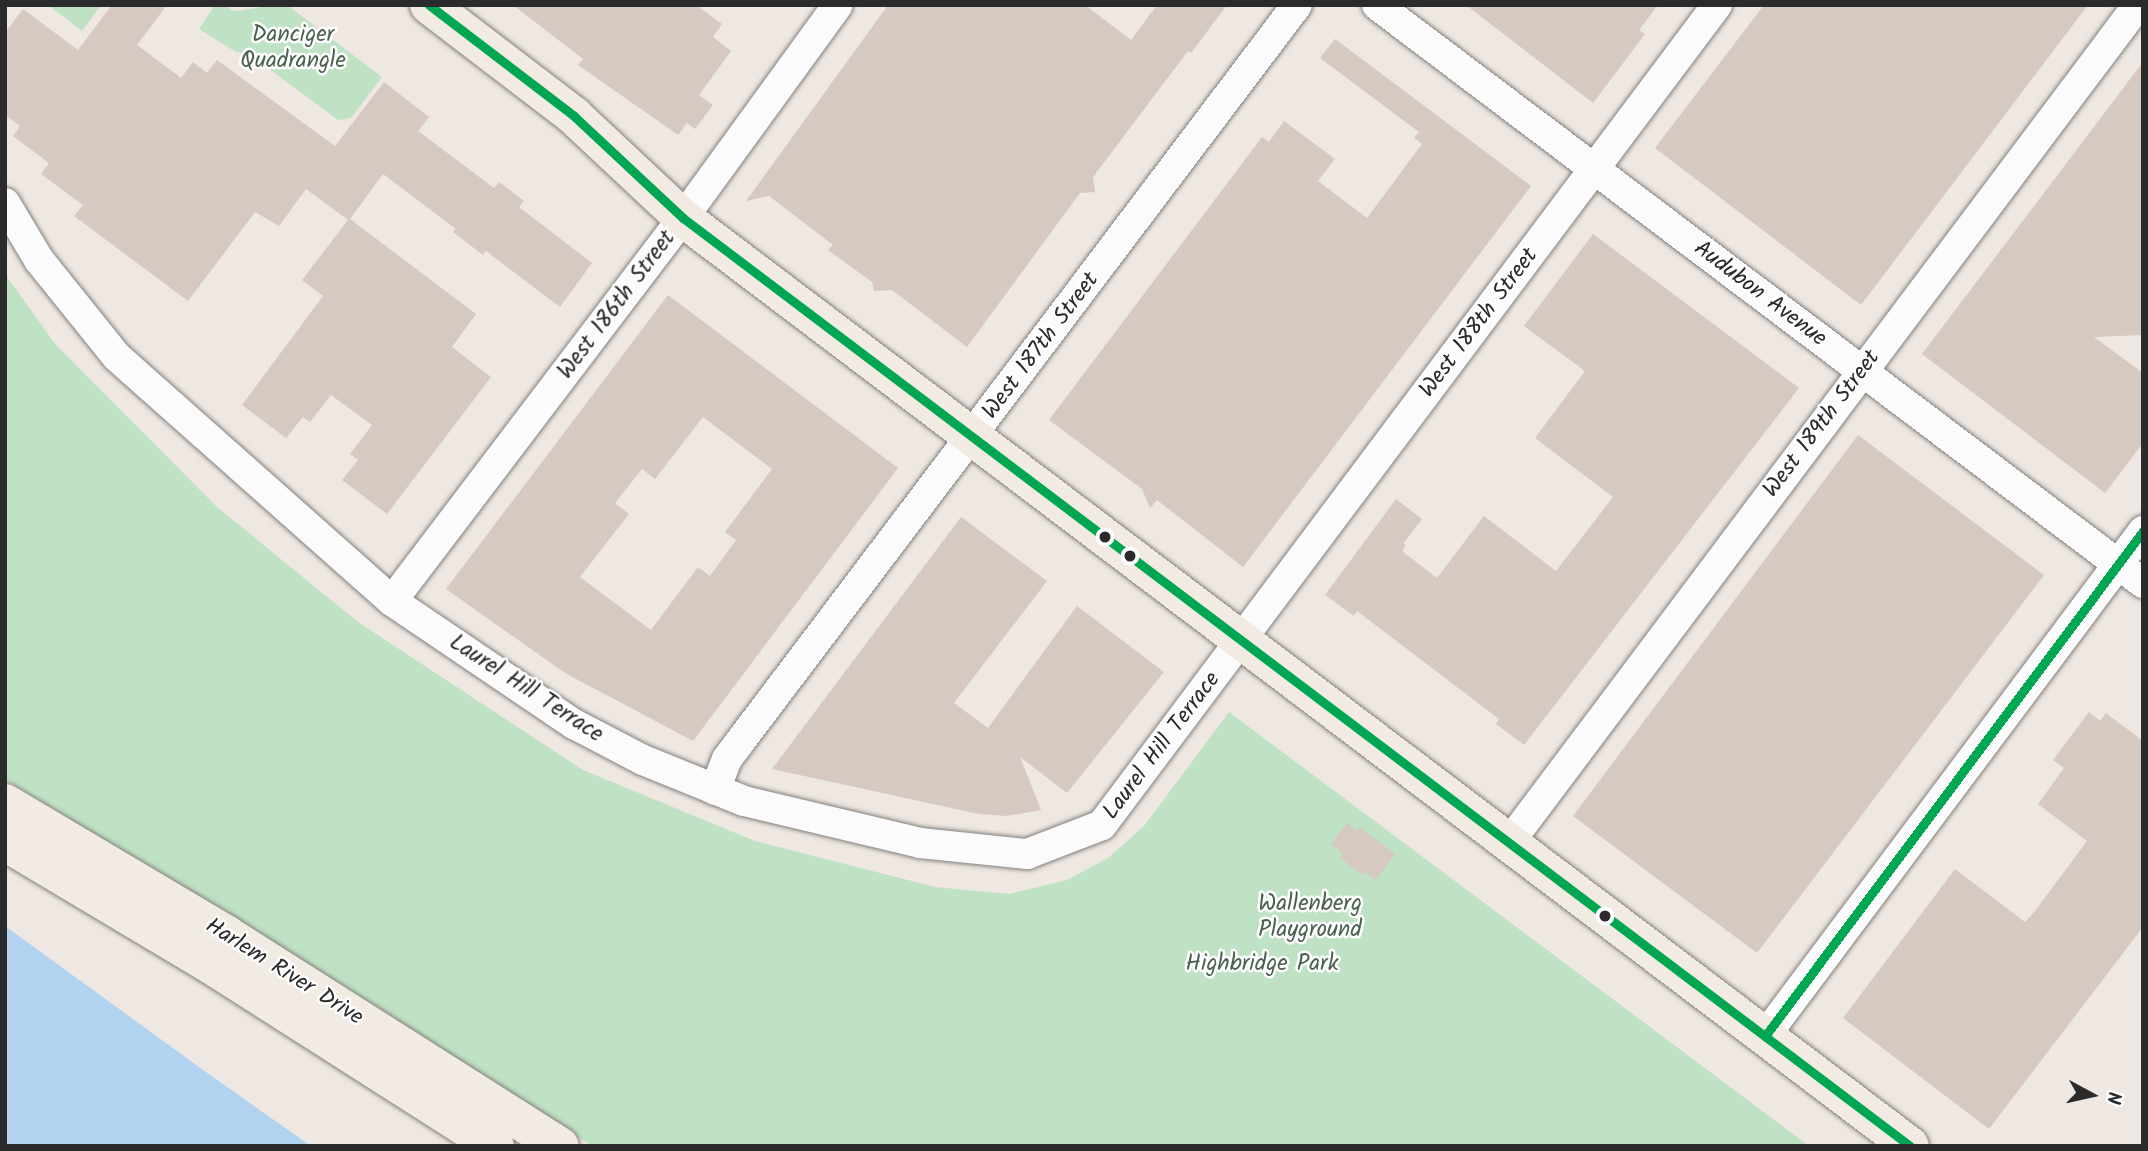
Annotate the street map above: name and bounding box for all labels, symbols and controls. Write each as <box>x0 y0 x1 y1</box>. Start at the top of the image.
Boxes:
park label: Danciger Quadrangle <box>240 21 346 75</box>
street label: West 186th Street <box>552 225 682 385</box>
street label: Audubon Avenue <box>1688 235 1832 353</box>
street label: West 188th Street <box>1414 243 1544 403</box>
street label: West 187th Street <box>977 267 1105 425</box>
street label: West 189th Street <box>1758 345 1886 503</box>
unlabelled marker <box>1098 530 1112 544</box>
unlabelled marker <box>1123 549 1137 563</box>
street label: Laurel Hill Terrace <box>444 629 608 749</box>
street label: Laurel Hill Terrace <box>1097 667 1227 825</box>
park label: Wallenberg Playground <box>1258 890 1362 944</box>
unlabelled marker <box>1598 909 1612 923</box>
street label: Harlem River Drive <box>200 912 368 1032</box>
park label: Highbridge Park <box>1186 950 1338 978</box>
north arrow <box>2057 1060 2127 1130</box>
text: N <box>2097 1090 2128 1106</box>

